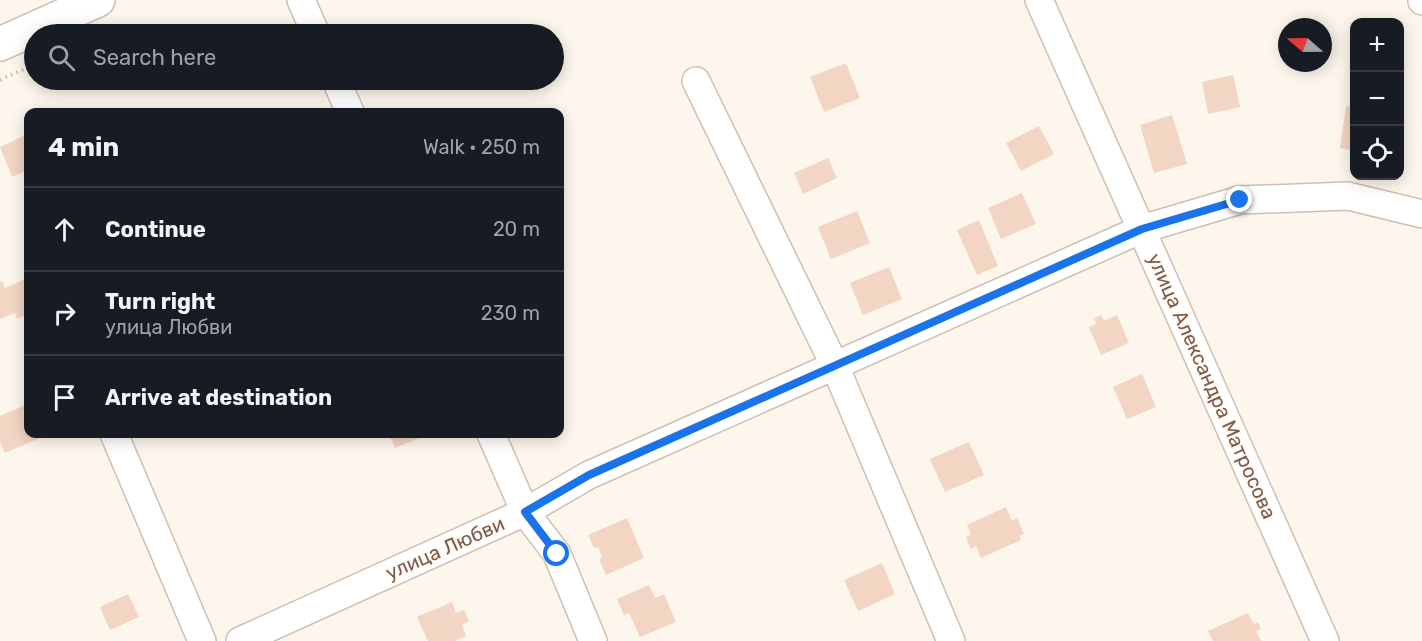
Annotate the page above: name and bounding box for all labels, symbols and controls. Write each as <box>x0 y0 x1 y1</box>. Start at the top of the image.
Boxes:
north arrow <box>1278 18 1332 72</box>
map controls <box>1350 18 1404 180</box>
button: + <box>1350 18 1404 72</box>
search box <box>24 24 564 90</box>
icon: search <box>45 41 78 74</box>
text: Search here <box>93 44 216 71</box>
button: − <box>1350 72 1404 126</box>
button: locate <box>1350 126 1404 180</box>
text: 4 min <box>48 132 119 163</box>
text: Walk · 250 m <box>423 135 540 159</box>
route end <box>1226 186 1252 212</box>
icon: ahead <box>48 213 81 246</box>
text: Continue <box>105 216 206 243</box>
text: 20 m <box>493 217 540 241</box>
street label: улица Александра Матросова <box>1142 249 1282 523</box>
text: Turn right <box>105 288 215 315</box>
icon: right <box>48 297 81 330</box>
text: 230 m <box>481 301 540 325</box>
text: улица Любви <box>105 315 232 339</box>
icon: arrive <box>48 381 81 414</box>
text: Arrive at destination <box>105 384 332 411</box>
street label: улица Любви <box>382 511 508 585</box>
route start <box>543 540 569 566</box>

